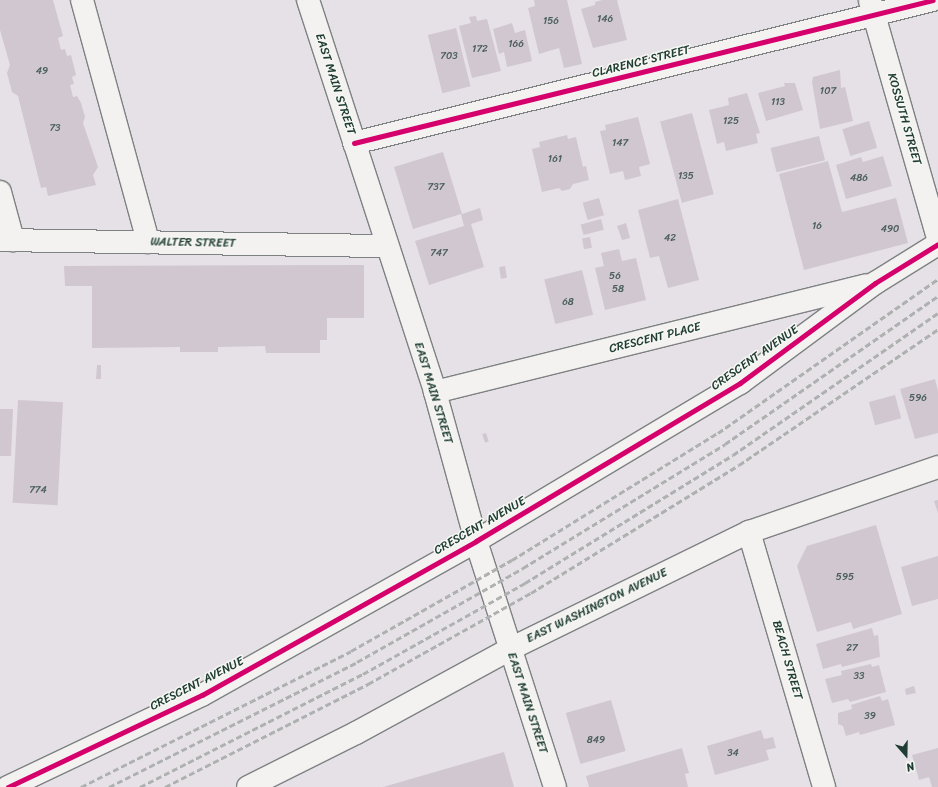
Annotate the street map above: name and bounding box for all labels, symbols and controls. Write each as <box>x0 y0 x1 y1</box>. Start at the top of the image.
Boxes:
house number: 146 <box>597 14 613 26</box>
house number: 156 <box>543 16 559 28</box>
street label: EAST MAIN STREET <box>312 32 358 136</box>
house number: 166 <box>508 39 524 51</box>
street label: CLARENCE STREET <box>590 43 692 81</box>
house number: 172 <box>472 44 488 56</box>
house number: 703 <box>440 51 458 63</box>
house number: 49 <box>36 66 48 78</box>
street label: KOSSUTH STREET <box>884 71 924 167</box>
house number: 107 <box>820 86 836 98</box>
house number: 113 <box>771 97 785 109</box>
house number: 125 <box>723 116 739 128</box>
house number: 73 <box>49 123 61 135</box>
house number: 147 <box>612 138 628 150</box>
house number: 161 <box>548 154 562 166</box>
house number: 135 <box>678 171 694 183</box>
house number: 486 <box>850 173 868 185</box>
house number: 737 <box>428 182 444 194</box>
house number: 16 <box>812 221 822 233</box>
house number: 490 <box>881 224 899 236</box>
house number: 42 <box>664 233 676 245</box>
street label: WALTER STREET <box>150 235 236 251</box>
house number: 747 <box>430 248 448 260</box>
house number: 56 <box>609 271 621 283</box>
house number: 58 <box>612 284 624 296</box>
house number: 68 <box>562 297 574 309</box>
street label: CRESCENT PLACE <box>608 320 702 356</box>
street label: CRESCENT AVENUE <box>708 322 802 394</box>
street label: EAST MAIN STREET <box>411 340 455 446</box>
house number: 596 <box>909 393 927 405</box>
house number: 774 <box>29 485 47 497</box>
street label: CRESCENT AVENUE <box>431 494 529 558</box>
street label: EAST WASHINGTON AVENUE <box>525 566 669 646</box>
house number: 595 <box>836 572 854 584</box>
street label: BEACH STREET <box>769 619 805 701</box>
house number: 27 <box>846 643 858 655</box>
street label: EAST MAIN STREET <box>504 651 550 755</box>
street label: CRESCENT AVENUE <box>147 654 247 714</box>
house number: 33 <box>854 671 864 683</box>
house number: 39 <box>864 711 876 723</box>
house number: 849 <box>587 735 605 747</box>
north arrow <box>886 735 926 775</box>
house number: 34 <box>727 748 739 760</box>
text: N <box>903 757 917 777</box>

